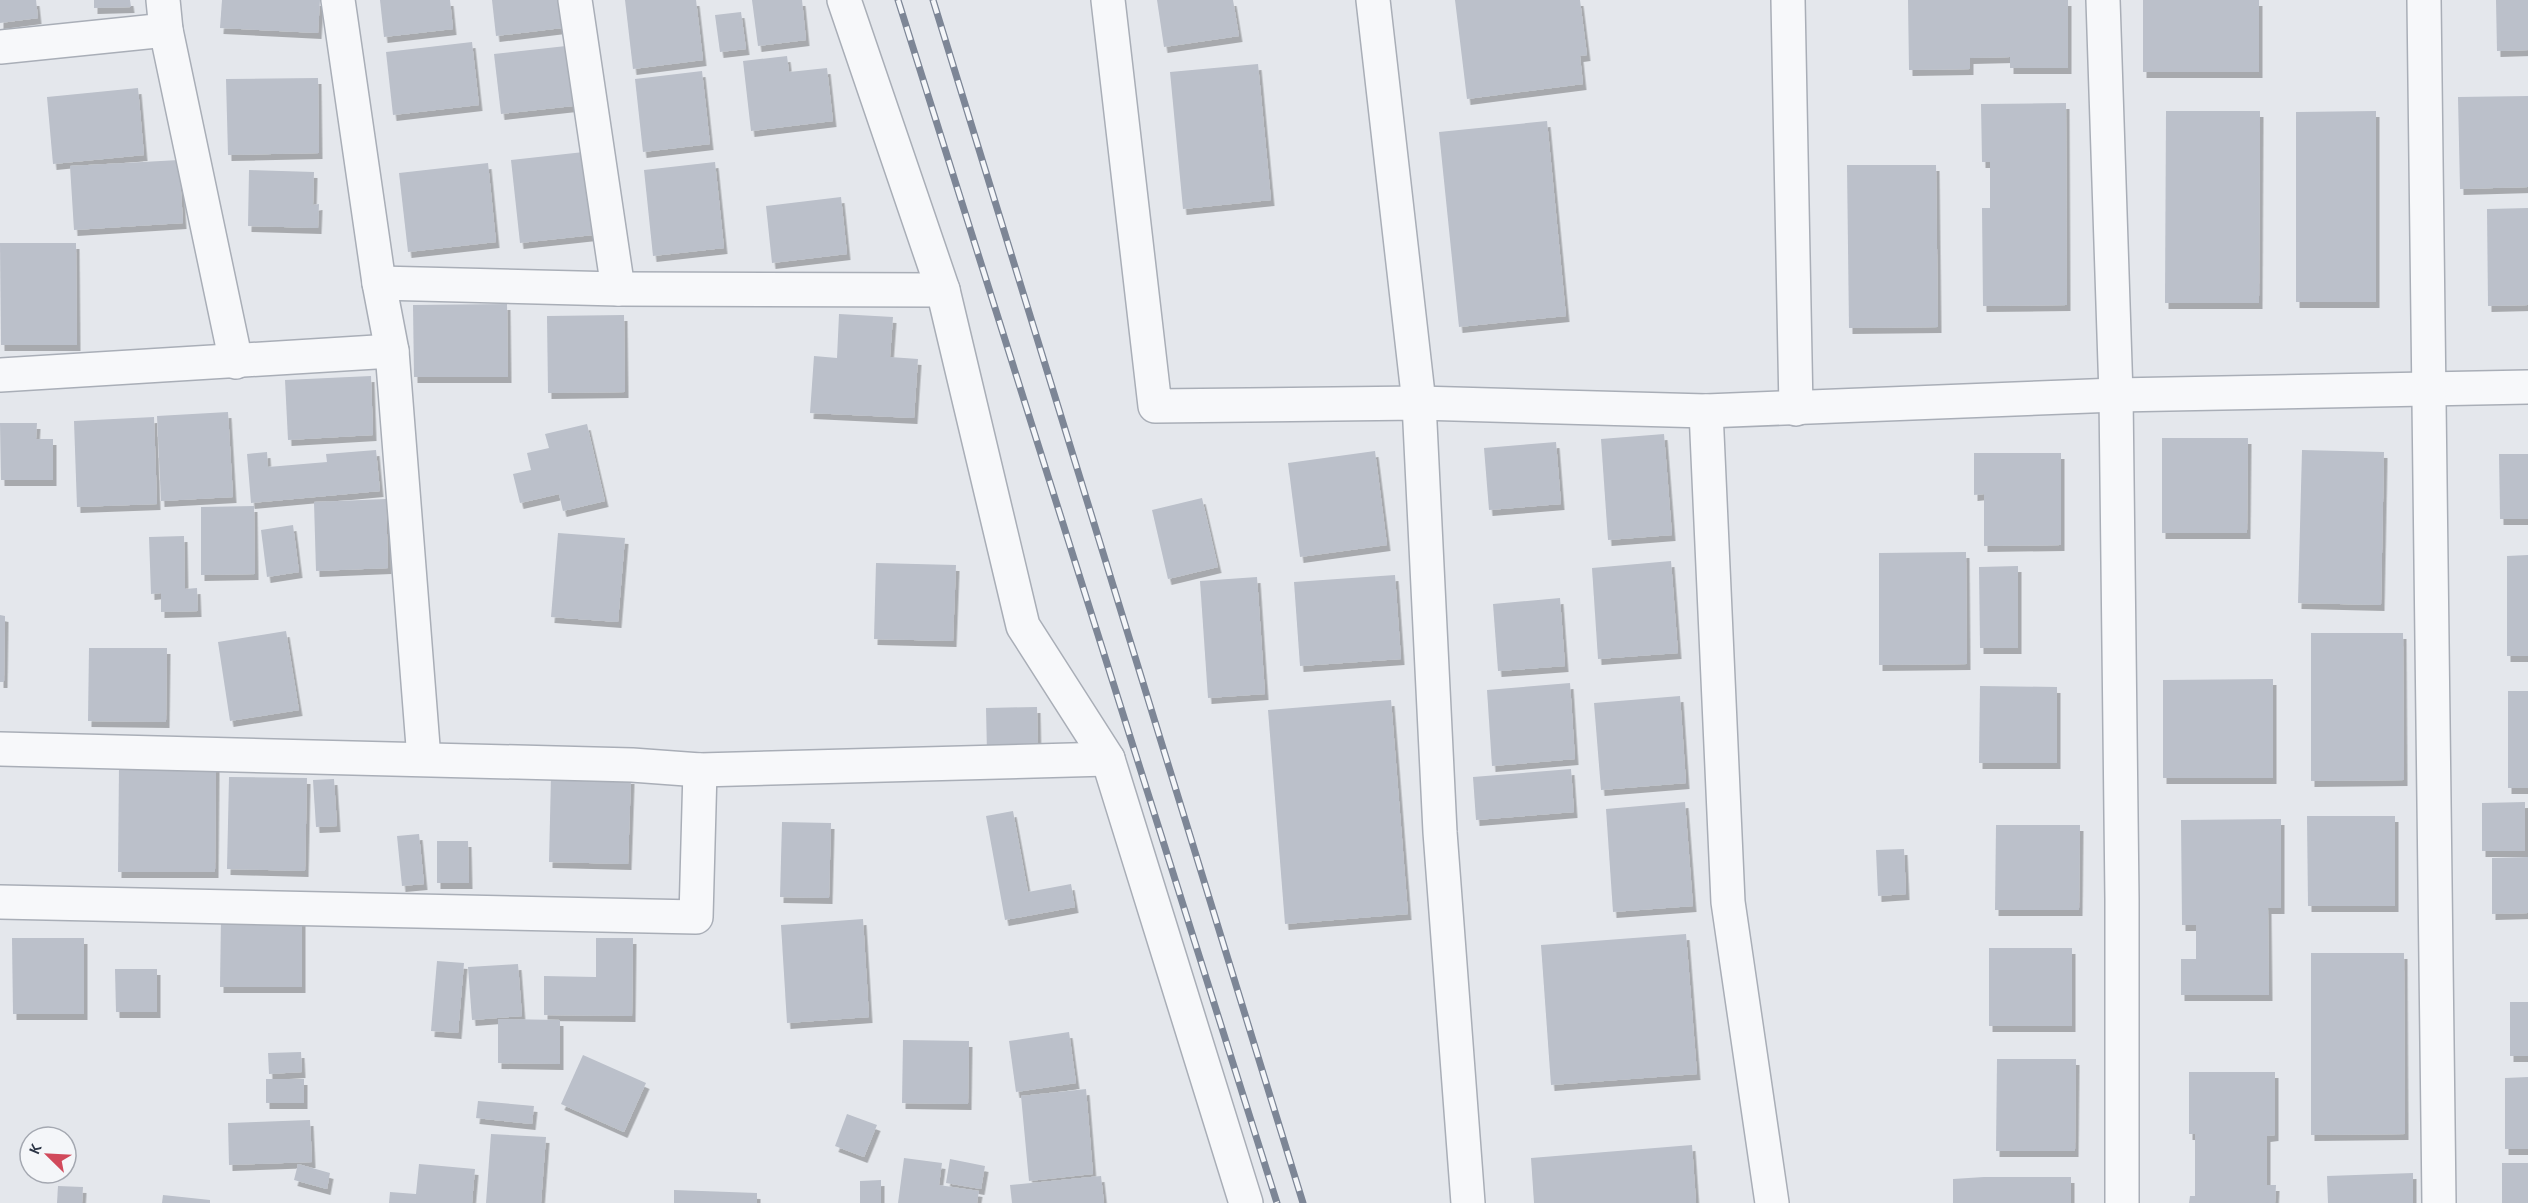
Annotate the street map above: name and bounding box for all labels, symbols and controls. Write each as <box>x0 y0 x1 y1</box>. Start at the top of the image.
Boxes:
north arrow <box>18 1125 78 1185</box>
text: K <box>26 1141 45 1157</box>

